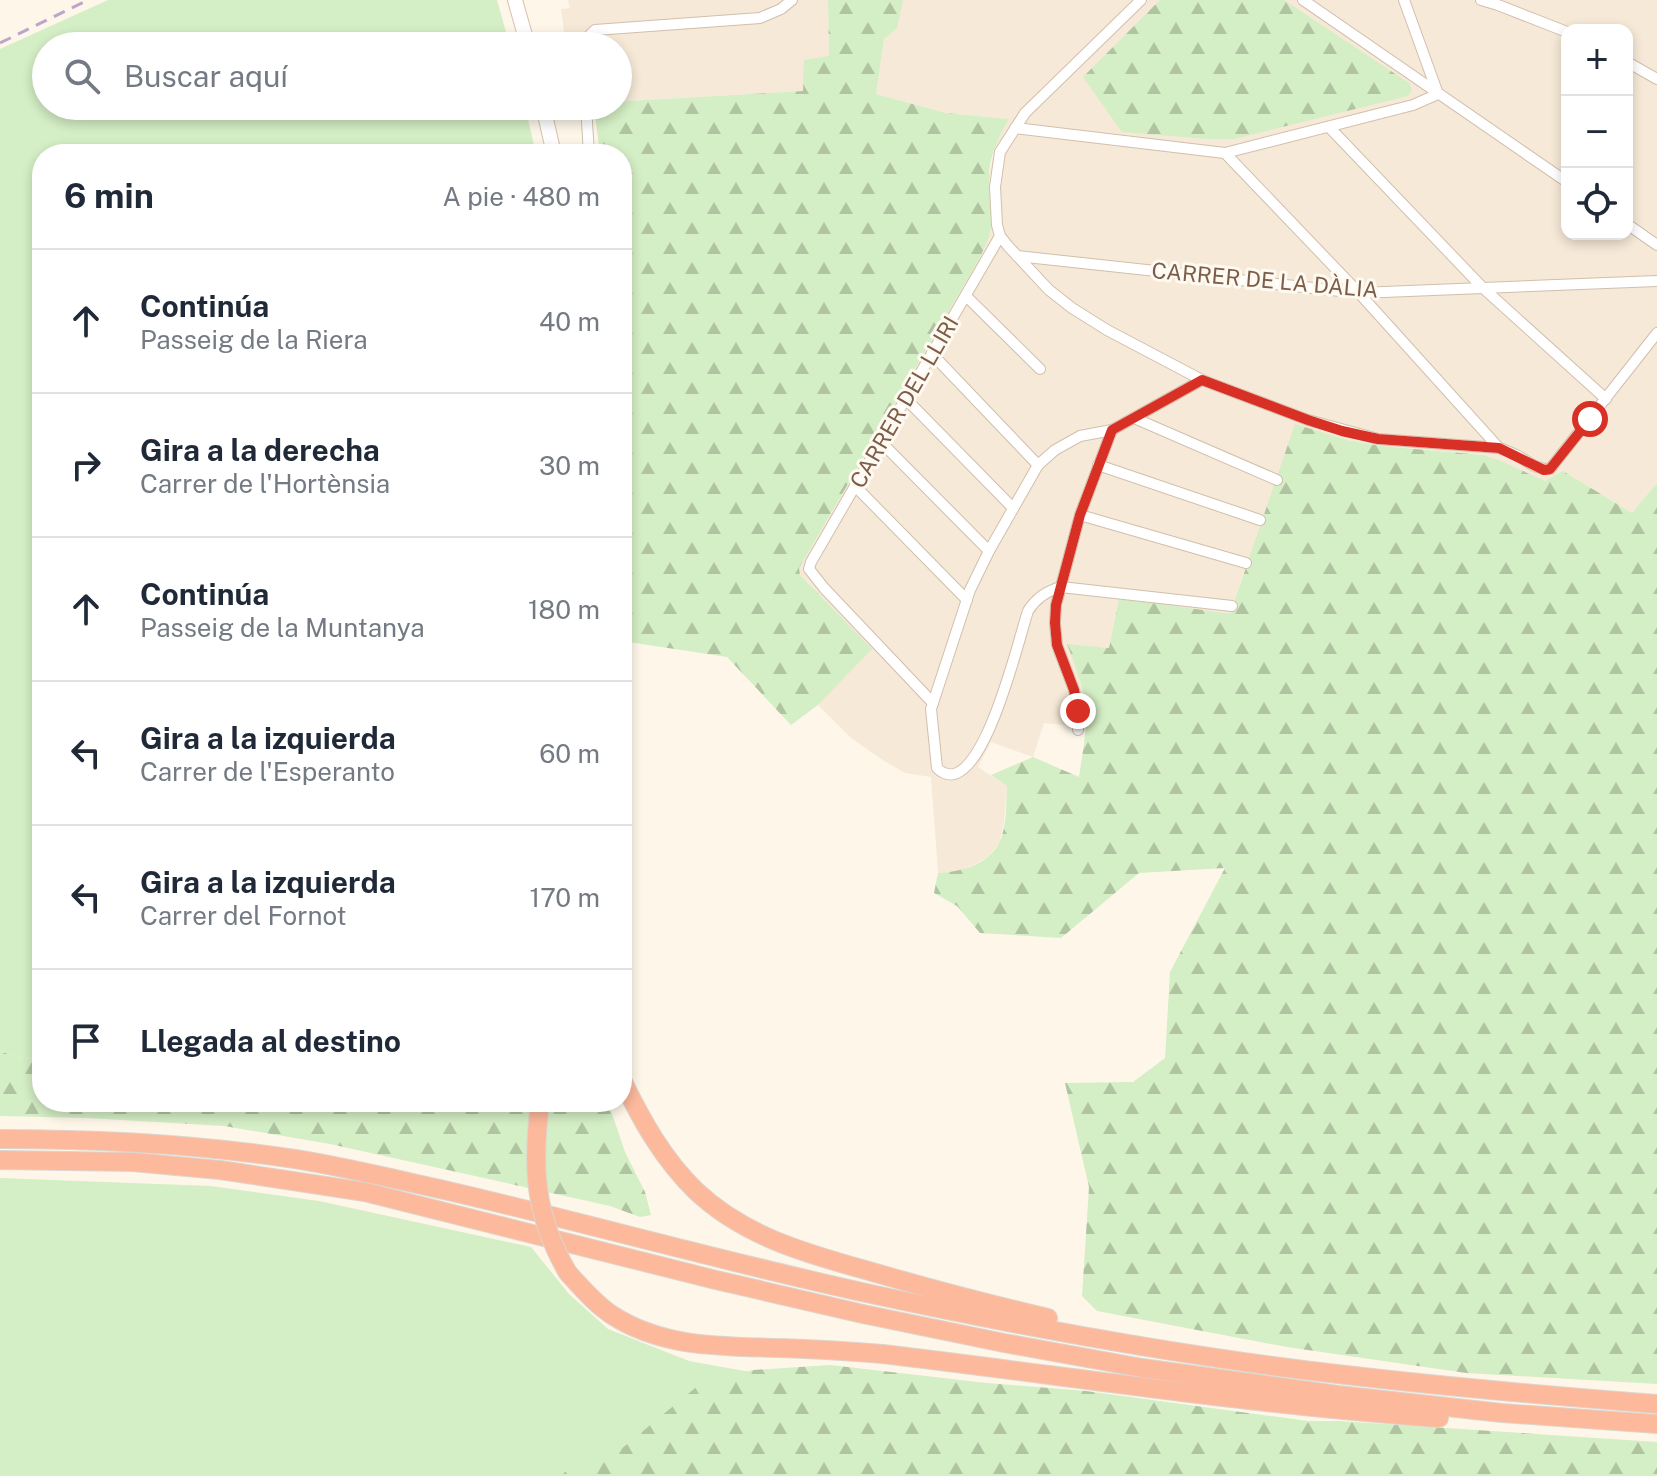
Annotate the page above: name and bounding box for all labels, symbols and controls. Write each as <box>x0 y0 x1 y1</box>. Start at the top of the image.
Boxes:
map controls <box>1561 24 1633 240</box>
button: + <box>1561 24 1633 96</box>
search box <box>32 32 632 120</box>
icon: search <box>60 54 104 98</box>
text: Buscar aquí <box>124 58 288 94</box>
button: − <box>1561 96 1633 168</box>
button: locate <box>1561 168 1633 240</box>
text: 6 min <box>64 176 154 216</box>
text: A pie · 480 m <box>443 181 600 212</box>
street label: CARRER DE LA DÀLIA <box>1151 257 1379 303</box>
text: Continúa <box>140 288 269 324</box>
icon: ahead <box>64 299 108 343</box>
text: 40 m <box>539 306 600 337</box>
street label: CARRER DEL LLIRI <box>844 311 964 493</box>
text: Passeig de la Riera <box>140 324 368 355</box>
route start <box>1572 401 1608 437</box>
text: Gira a la derecha <box>140 432 380 468</box>
icon: right <box>64 443 108 487</box>
text: 30 m <box>539 450 600 481</box>
text: Carrer de l'Hortènsia <box>140 468 390 499</box>
text: Continúa <box>140 576 269 612</box>
icon: ahead <box>64 587 108 631</box>
text: 180 m <box>528 594 600 625</box>
text: Passeig de la Muntanya <box>140 612 425 643</box>
route end <box>1060 693 1096 729</box>
text: Gira a la izquierda <box>140 720 396 756</box>
icon: left <box>64 731 108 775</box>
text: 60 m <box>539 738 600 769</box>
text: Carrer de l'Esperanto <box>140 756 395 787</box>
text: Gira a la izquierda <box>140 864 396 900</box>
icon: left <box>64 875 108 919</box>
text: 170 m <box>530 882 600 913</box>
text: Carrer del Fornot <box>140 900 347 931</box>
icon: arrive <box>64 1019 108 1063</box>
text: Llegada al destino <box>140 1023 401 1059</box>

